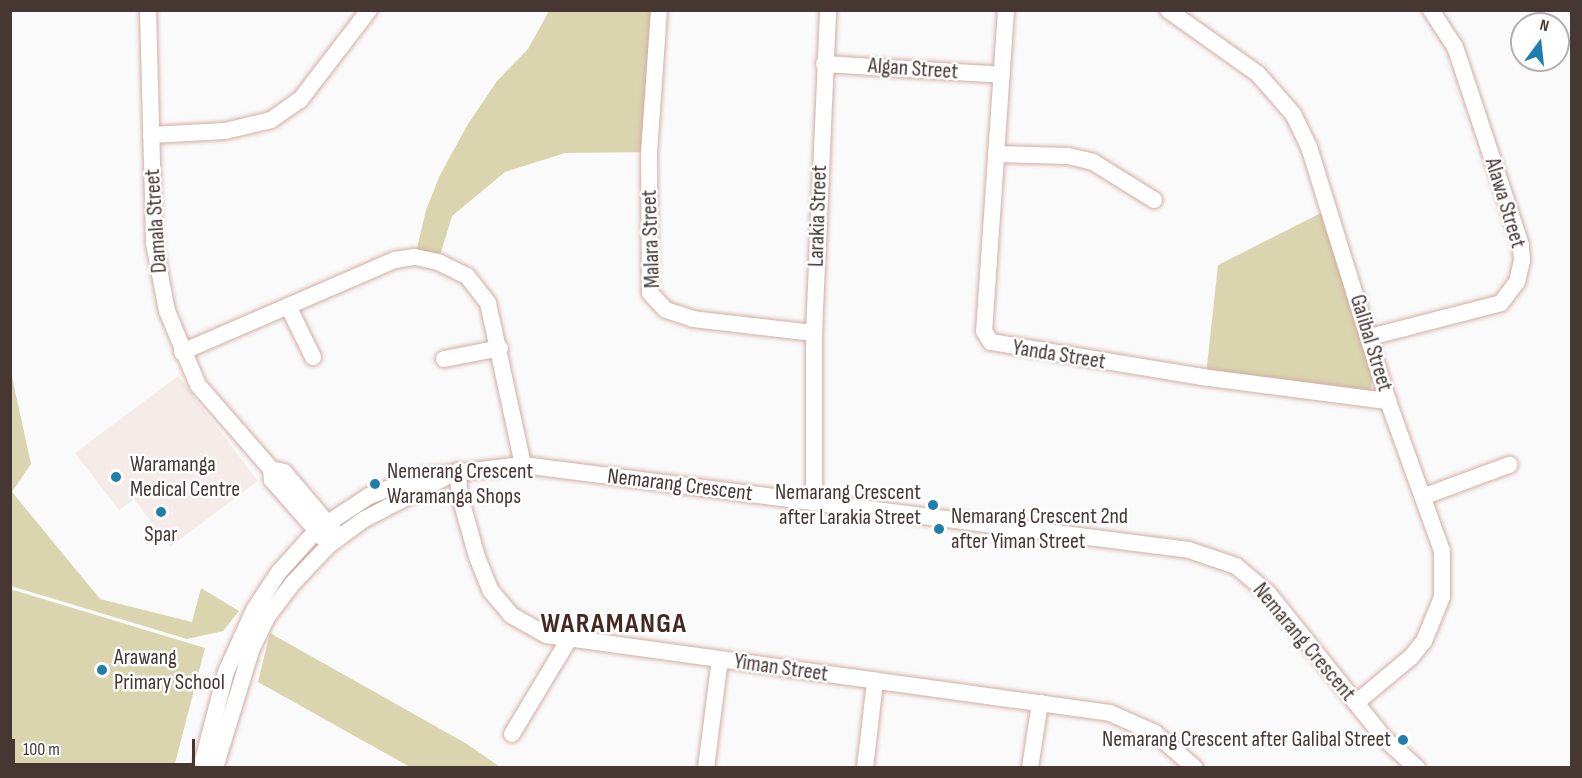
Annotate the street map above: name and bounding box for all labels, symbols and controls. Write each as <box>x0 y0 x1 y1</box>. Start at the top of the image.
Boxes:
north arrow <box>1510 12 1570 72</box>
text: N <box>1538 16 1551 36</box>
street label: Algan Street <box>867 53 959 85</box>
street label: Alawa Street <box>1479 155 1531 251</box>
street label: Larakia Street <box>803 165 833 267</box>
street label: Damala Street <box>139 168 173 274</box>
street label: Malara Street <box>636 189 666 289</box>
street label: Galibal Street <box>1344 292 1398 394</box>
street label: Yanda Street <box>1011 335 1107 375</box>
place label: Waramanga Medical Centre <box>130 451 240 502</box>
place label: Nemerang Crescent Waramanga Shops <box>387 458 533 510</box>
street label: Nemarang Crescent <box>606 463 754 507</box>
marker: Waramanga Medical Centre <box>107 468 125 486</box>
marker: Nemerang Crescent Waramanga Shops <box>368 477 382 491</box>
place label: Nemarang Crescent after Larakia Street <box>775 479 921 530</box>
marker: Nemarang Crescent after Larakia Street <box>926 498 940 512</box>
place label: Nemarang Crescent 2nd after Yiman Street <box>951 503 1128 554</box>
marker: Spar <box>154 505 168 519</box>
place label: Spar <box>144 522 178 548</box>
marker: Nemarang Crescent 2nd after Yiman Street <box>932 522 946 536</box>
street label: Nemarang Crescent <box>1247 578 1361 706</box>
district label: WARAMANGA <box>541 607 687 641</box>
place label: Arawang Primary School <box>114 644 225 696</box>
street label: Yiman Street <box>732 648 830 688</box>
marker: Arawang Primary School <box>95 663 109 677</box>
scale bar <box>15 727 198 765</box>
place label: Nemarang Crescent after Galibal Street <box>1102 727 1391 753</box>
marker: Nemarang Crescent after Galibal Street <box>1396 733 1410 747</box>
text: 100 m <box>23 739 60 760</box>

